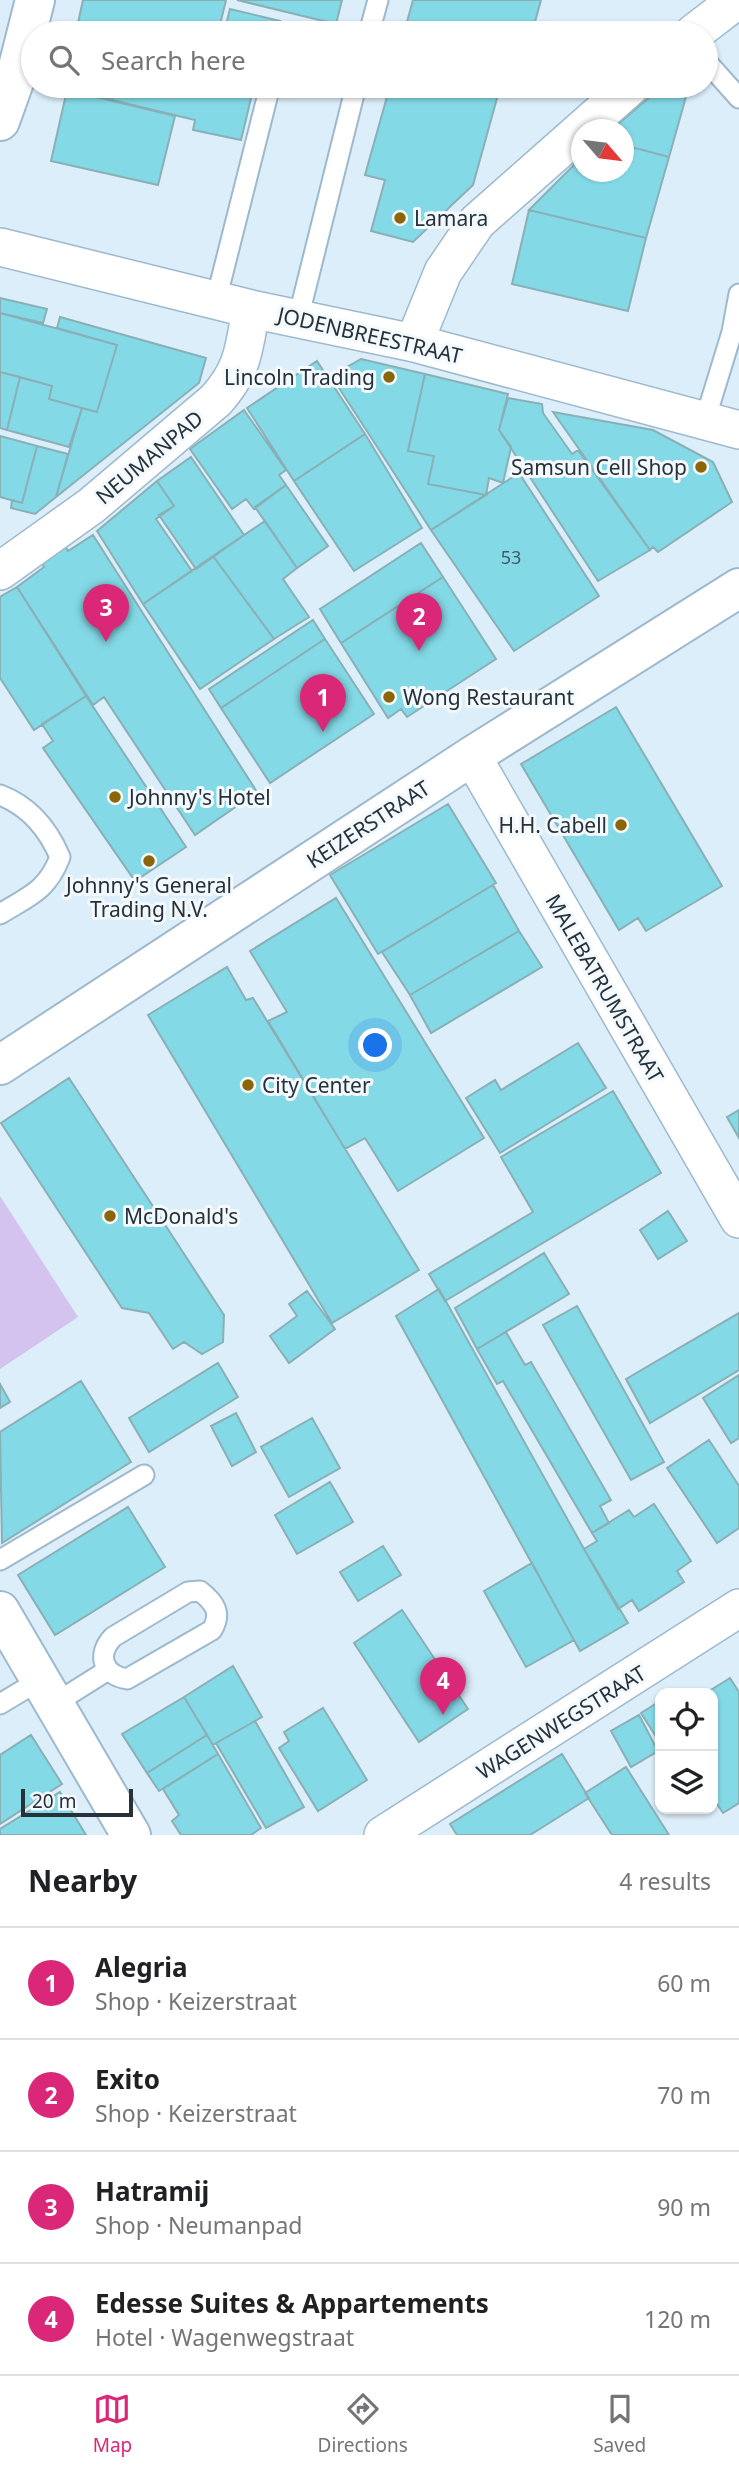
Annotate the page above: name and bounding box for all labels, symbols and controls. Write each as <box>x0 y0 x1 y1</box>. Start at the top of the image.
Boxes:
search box <box>21 21 718 98</box>
icon: search <box>45 41 83 79</box>
text: Search here <box>101 42 246 78</box>
north arrow <box>571 119 634 182</box>
place label: Lamara <box>414 204 488 232</box>
marker: Lamara <box>392 210 408 226</box>
street label: JODENBREESTRAAT <box>273 300 465 370</box>
place label: Lincoln Trading <box>224 363 375 391</box>
marker: Lincoln Trading <box>381 369 397 385</box>
street label: NEUMANPAD <box>90 404 208 510</box>
place label: Samsun Cell Shop <box>511 453 687 481</box>
marker: Samsun Cell Shop <box>693 459 709 475</box>
house number: 53 <box>501 545 521 569</box>
pin: 3 <box>83 584 129 642</box>
pin: 2 <box>396 593 442 651</box>
pin: 1 <box>300 674 346 732</box>
place label: Wong Restaurant <box>403 683 574 711</box>
marker: Wong Restaurant <box>381 689 397 705</box>
street label: KEIZERSTRAAT <box>301 773 435 874</box>
place label: Johnny's Hotel <box>127 783 271 811</box>
marker: Johnny's Hotel <box>107 789 123 805</box>
place label: H.H. Cabell <box>499 811 607 839</box>
marker: H.H. Cabell <box>613 817 629 833</box>
marker: Johnny's General Trading N.V. <box>141 853 157 869</box>
place label: Johnny's General Trading N.V. <box>64 871 232 923</box>
street label: MALEBATRUMSTRAAT <box>540 889 671 1088</box>
your location <box>358 1028 392 1062</box>
place label: City Center <box>262 1071 371 1099</box>
marker: City Center <box>240 1077 256 1093</box>
place label: McDonald's <box>124 1202 238 1230</box>
marker: McDonald's <box>102 1208 118 1224</box>
pin: 4 <box>420 1657 466 1715</box>
street label: WAGENWEGSTRAAT <box>471 1658 651 1785</box>
map controls <box>655 1688 718 1814</box>
button: locate <box>655 1688 718 1751</box>
button: layers <box>655 1751 718 1814</box>
scale bar <box>21 1786 133 1818</box>
text: 20 m <box>32 1788 76 1814</box>
text: Nearby <box>28 1860 137 1901</box>
text: 4 results <box>619 1865 711 1897</box>
text: Alegria <box>95 1949 188 1985</box>
text: 1 <box>44 1967 58 1999</box>
text: 60 m <box>657 1967 711 1999</box>
text: Shop · Keizerstraat <box>95 1985 297 2017</box>
text: Exito <box>95 2061 160 2097</box>
text: 2 <box>44 2079 58 2111</box>
text: 70 m <box>657 2079 711 2111</box>
text: Shop · Keizerstraat <box>95 2097 297 2129</box>
text: Hatramij <box>95 2173 209 2209</box>
text: 3 <box>44 2191 58 2223</box>
text: 90 m <box>657 2191 711 2223</box>
text: Shop · Neumanpad <box>95 2209 303 2241</box>
text: Edesse Suites & Appartements <box>95 2285 489 2321</box>
text: 4 <box>44 2303 58 2335</box>
text: 120 m <box>644 2303 711 2335</box>
text: Hotel · Wagenwegstraat <box>95 2321 354 2353</box>
tab: Map <box>93 2390 132 2458</box>
tab: Directions <box>318 2390 408 2458</box>
tab: Saved <box>593 2390 646 2458</box>

